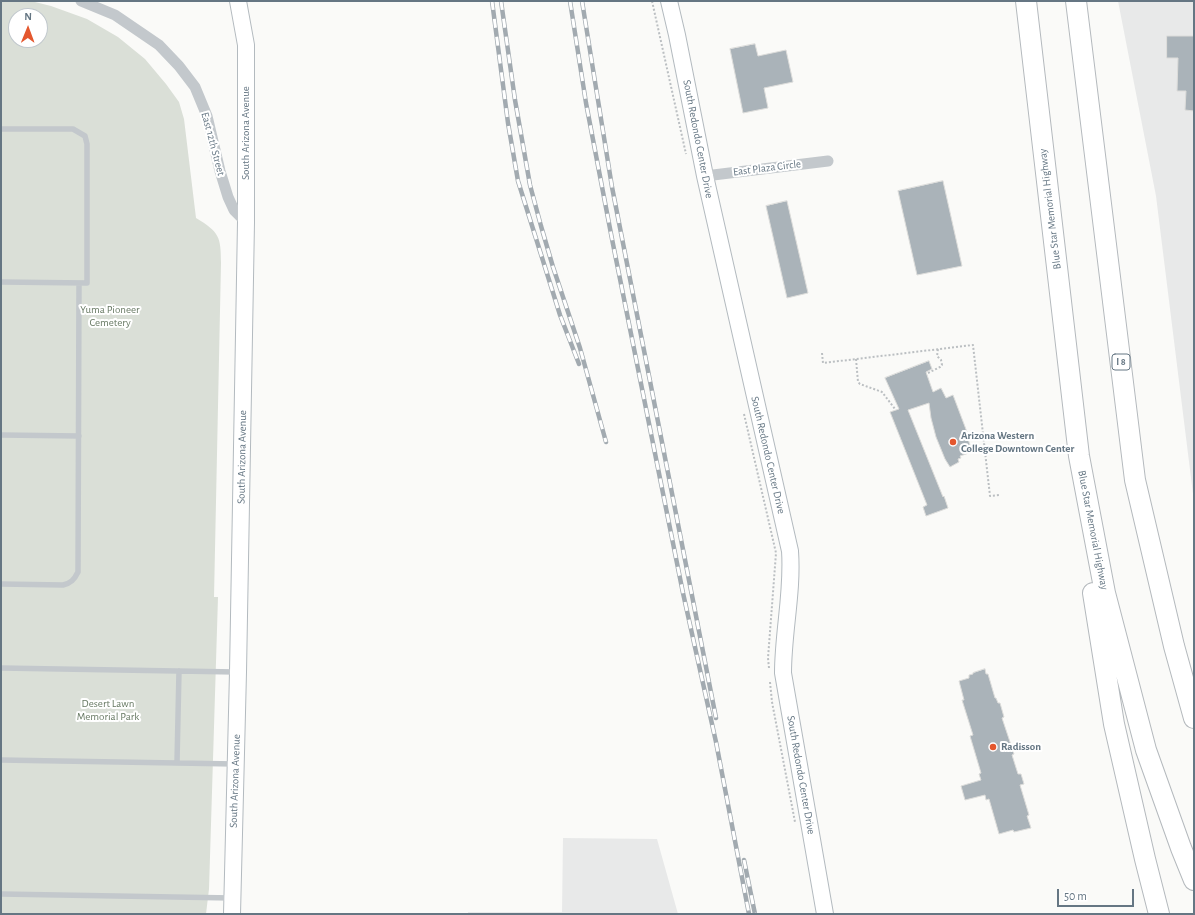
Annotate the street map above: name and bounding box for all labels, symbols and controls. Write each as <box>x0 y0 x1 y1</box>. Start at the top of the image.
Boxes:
north arrow <box>8 8 48 48</box>
text: N <box>24 11 32 22</box>
street label: South Redondo Center Drive <box>680 79 716 199</box>
street label: South Arizona Avenue <box>239 86 253 180</box>
street label: East 12th Street <box>198 111 228 177</box>
street label: Blue Star Memorial Highway <box>1036 148 1064 270</box>
street label: East Plaza Circle <box>732 157 802 179</box>
park label: Yuma Pioneer Cemetery <box>80 303 140 329</box>
road number: I 8 <box>1112 354 1130 370</box>
street label: South Redondo Center Drive <box>748 395 788 515</box>
street label: South Arizona Avenue <box>235 410 249 504</box>
place label: Arizona Western College Downtown Center <box>961 429 1074 455</box>
marker: Arizona Western College Downtown Center <box>948 437 958 447</box>
street label: Blue Star Memorial Highway <box>1075 469 1111 591</box>
park label: Desert Lawn Memorial Park <box>77 697 139 723</box>
street label: South Redondo Center Drive <box>784 715 818 835</box>
street label: South Arizona Avenue <box>227 734 243 828</box>
place label: Radisson <box>1001 740 1041 754</box>
marker: Radisson <box>988 742 998 752</box>
scale bar <box>1059 881 1136 907</box>
text: 50 m <box>1064 890 1087 902</box>

